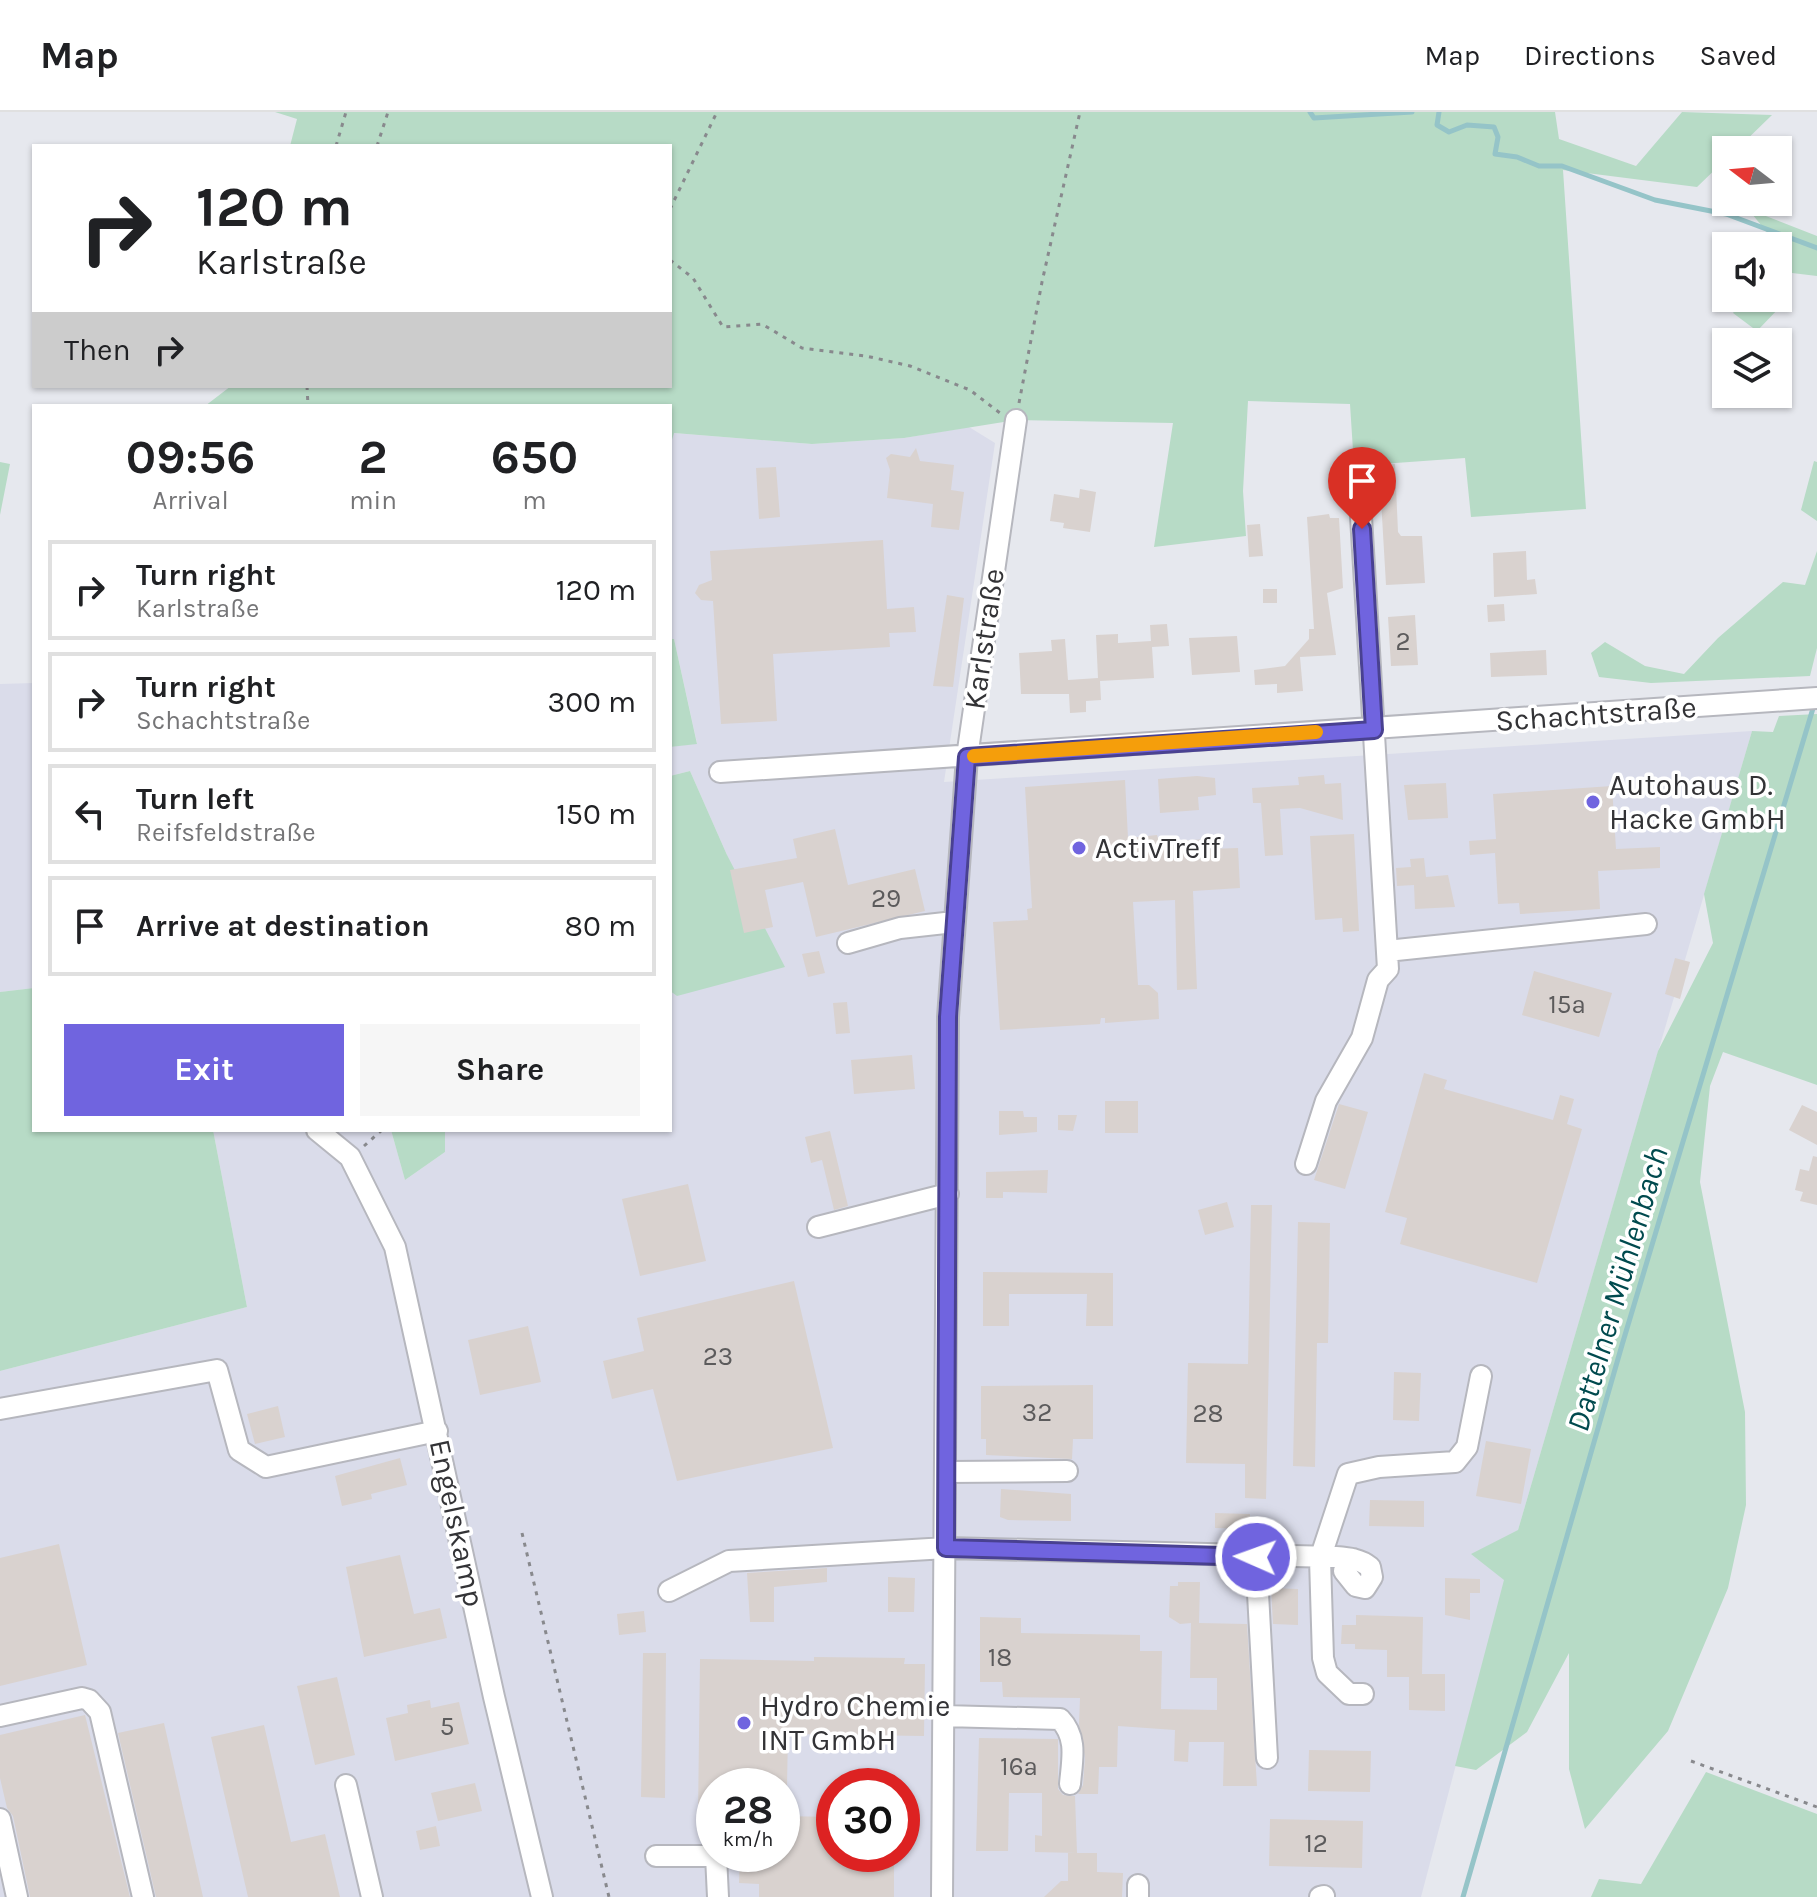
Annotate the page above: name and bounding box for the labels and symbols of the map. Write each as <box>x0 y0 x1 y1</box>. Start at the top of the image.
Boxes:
north arrow <box>1712 136 1792 216</box>
pin <box>1328 447 1396 529</box>
street label: Karlstraße <box>956 566 1012 712</box>
house number: 2 <box>1395 626 1411 657</box>
street label: Schachtstraße <box>1494 689 1698 739</box>
place label: Autohaus D. Hacke GmbH <box>1609 767 1786 837</box>
marker: Autohaus D. Hacke GmbH <box>1584 793 1602 811</box>
place label: ActivTreff <box>1095 830 1222 866</box>
marker: ActivTreff <box>1070 839 1088 857</box>
house number: 29 <box>871 883 901 914</box>
house number: 15a <box>1548 989 1586 1020</box>
water label: Dattelner Mühlenbach <box>1559 1143 1676 1436</box>
house number: 23 <box>703 1341 733 1372</box>
house number: 32 <box>1022 1397 1052 1428</box>
house number: 28 <box>1192 1398 1224 1429</box>
street label: Engelskamp <box>422 1436 492 1610</box>
position arrow <box>1214 1515 1298 1599</box>
house number: 18 <box>988 1642 1012 1673</box>
place label: Hydro Chemie INT GmbH <box>760 1688 950 1758</box>
house number: 5 <box>440 1711 454 1742</box>
marker: Hydro Chemie INT GmbH <box>735 1714 753 1732</box>
house number: 16a <box>1000 1751 1038 1782</box>
speed limit sign: 30 <box>816 1768 920 1872</box>
house number: 12 <box>1304 1828 1328 1859</box>

